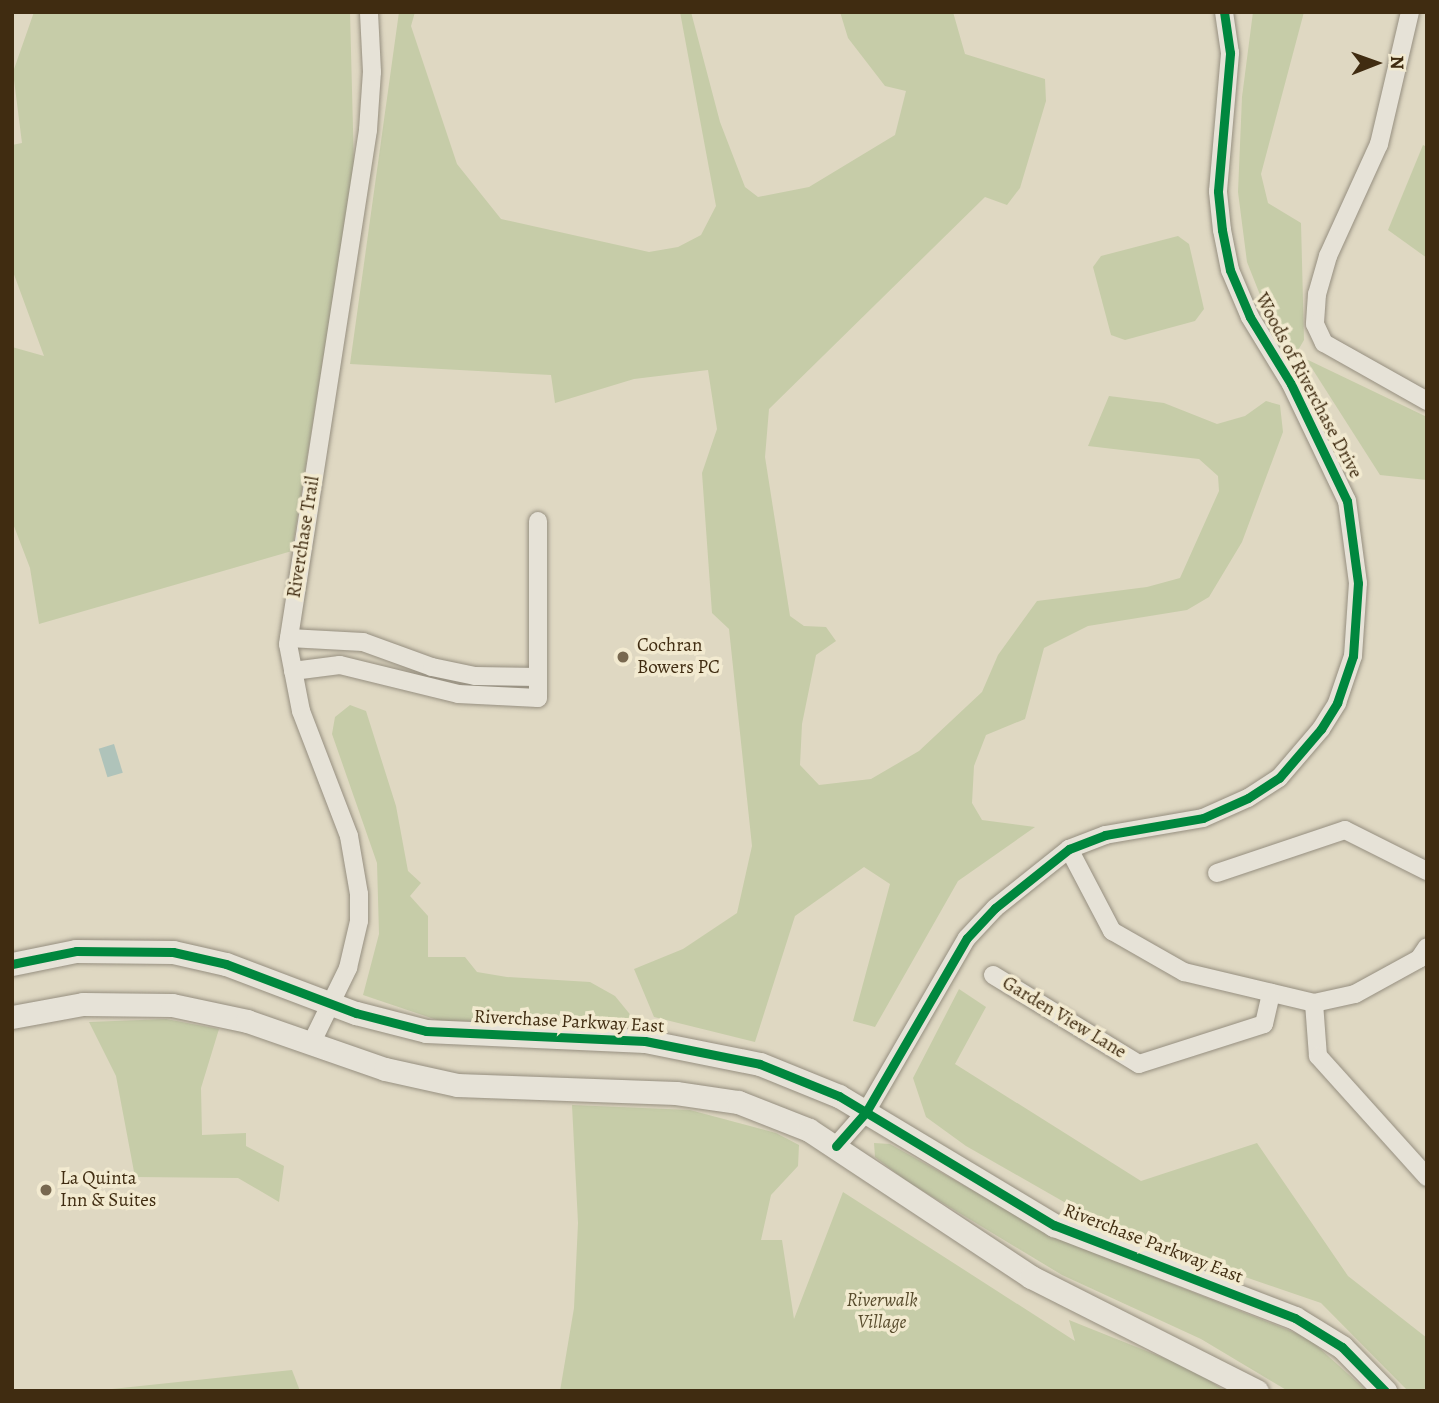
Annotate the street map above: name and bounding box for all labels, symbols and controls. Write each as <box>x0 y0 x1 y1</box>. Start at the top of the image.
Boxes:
north arrow <box>1341 28 1411 98</box>
text: N <box>1384 55 1410 70</box>
street label: Woods of Riverchase Drive <box>1249 290 1367 482</box>
street label: Riverchase Trail <box>283 474 325 600</box>
place label: Cochran Bowers PC <box>637 635 720 679</box>
marker: Cochran Bowers PC <box>615 649 631 665</box>
street label: Garden View Lane <box>998 972 1130 1064</box>
street label: Riverchase Parkway East <box>473 1006 665 1038</box>
place label: La Quinta Inn & Suites <box>60 1168 156 1212</box>
marker: La Quinta Inn & Suites <box>38 1182 54 1198</box>
street label: Riverchase Parkway East <box>1060 1199 1246 1289</box>
park label: Riverwalk Village <box>846 1290 918 1334</box>

